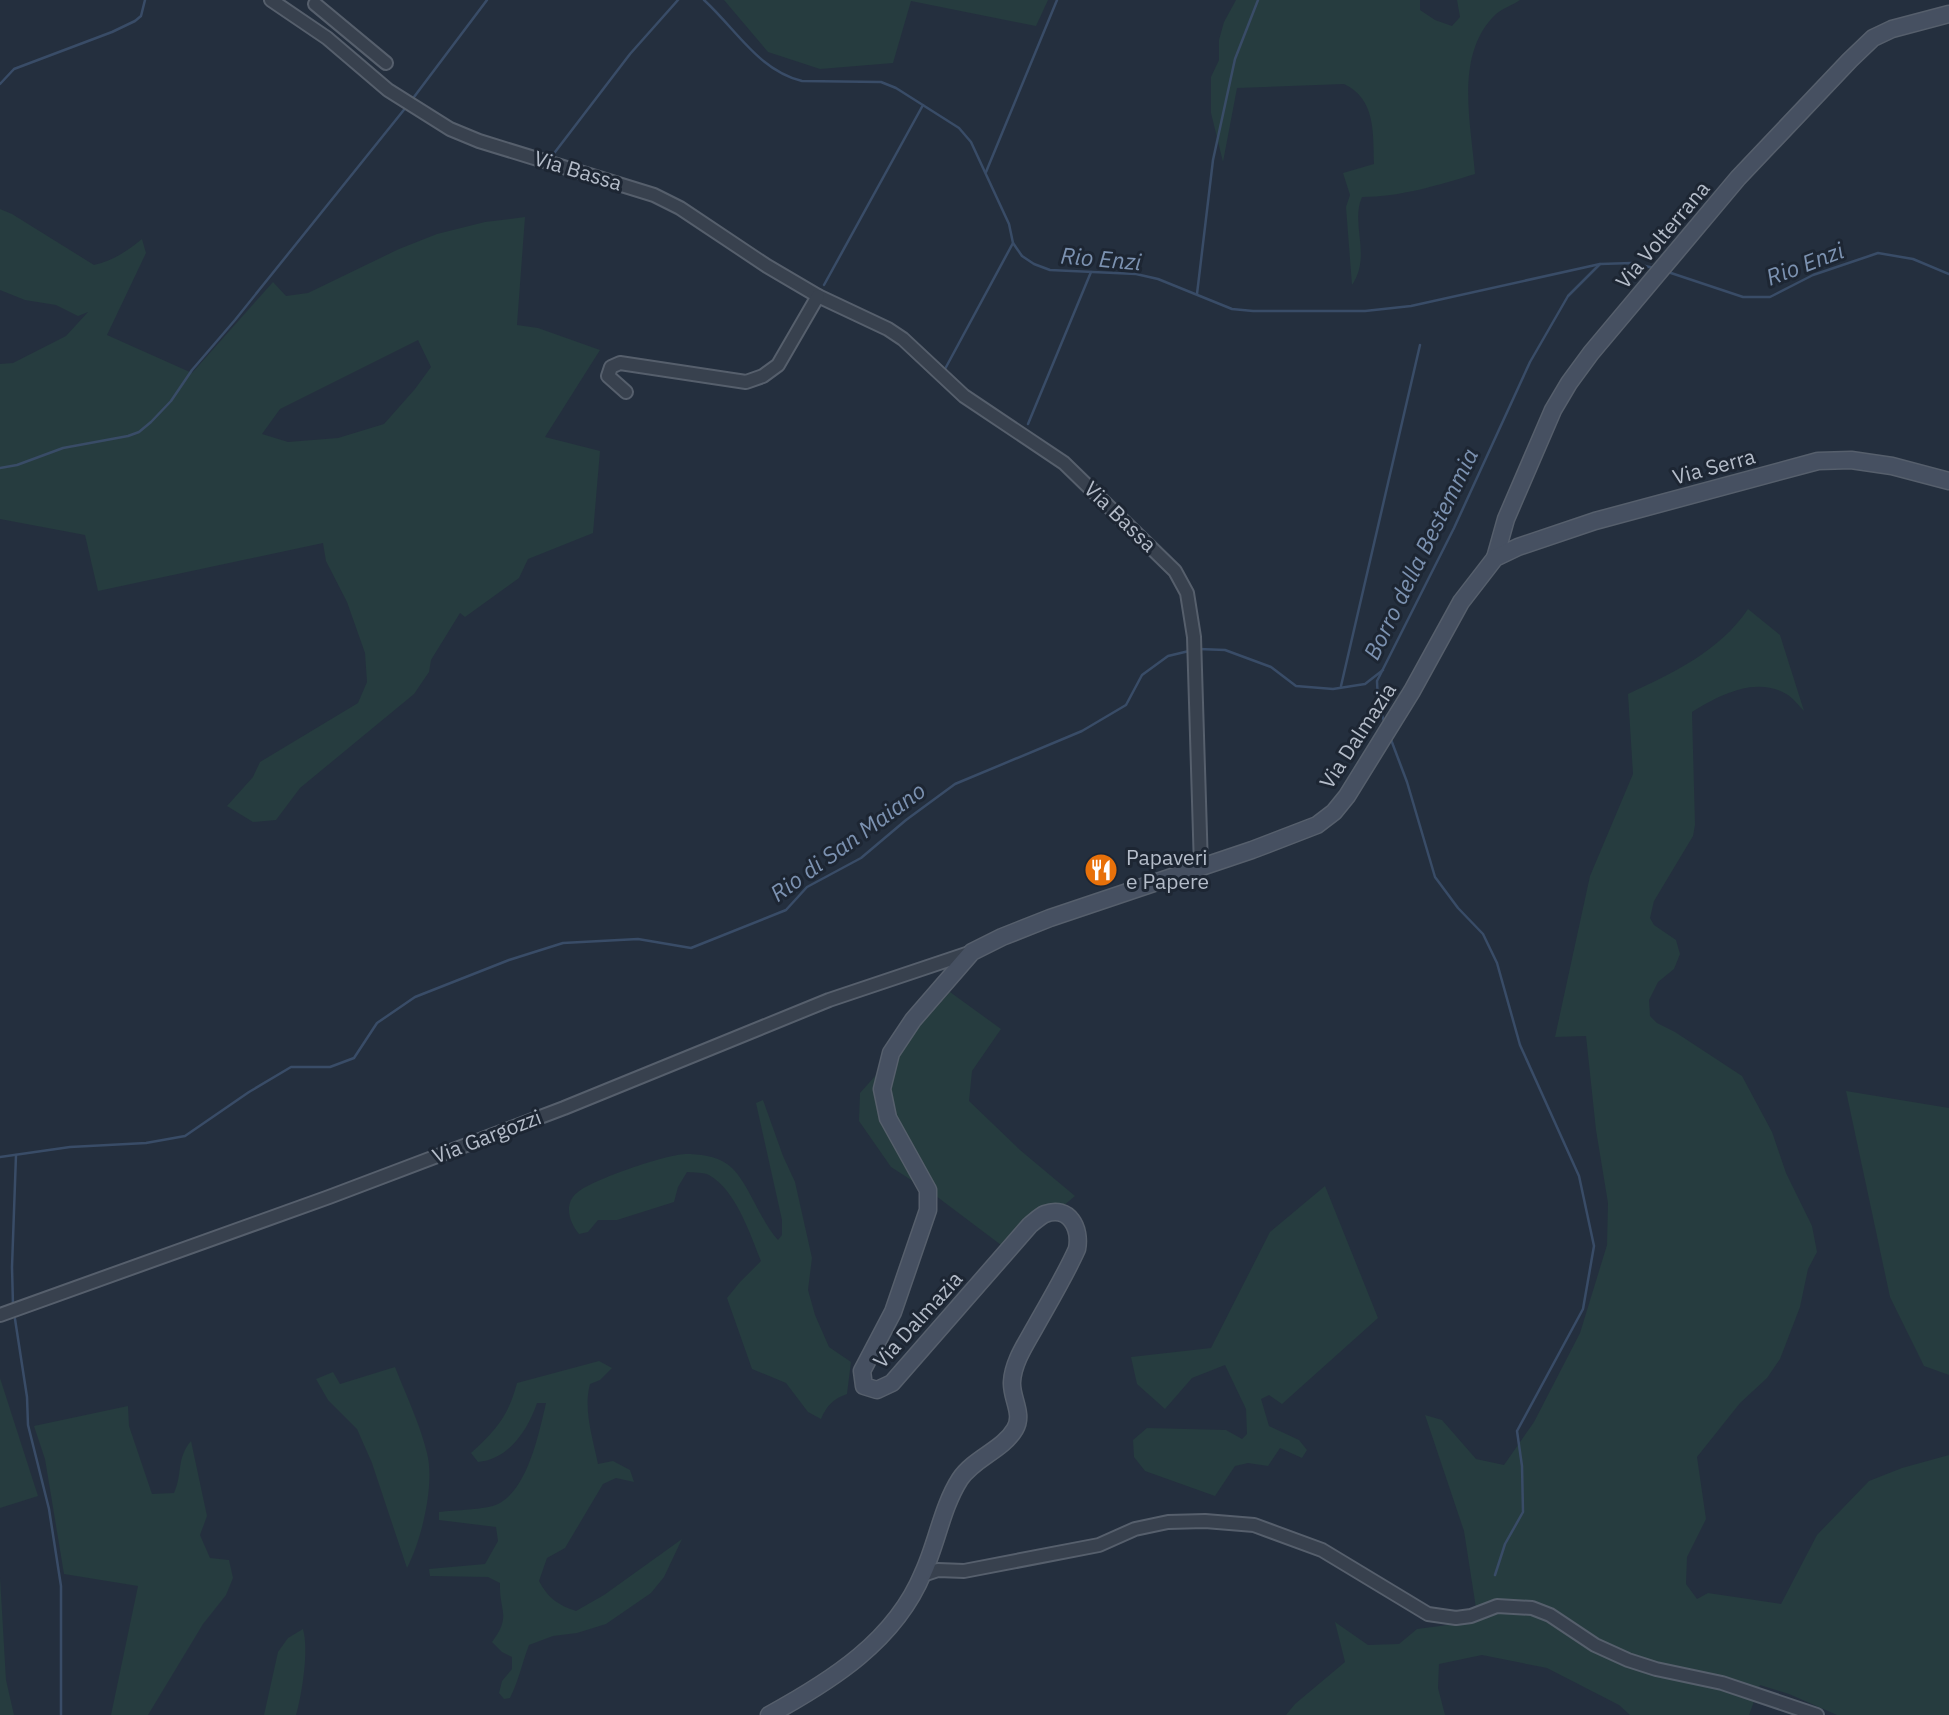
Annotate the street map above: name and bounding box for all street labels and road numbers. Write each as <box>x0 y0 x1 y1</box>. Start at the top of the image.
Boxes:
street label: Via Bassa <box>531 143 626 197</box>
street label: Via Volterrana <box>1609 175 1715 294</box>
street label: Via Serra <box>1669 442 1758 490</box>
street label: Via Bassa <box>1078 475 1163 558</box>
street label: Via Dalmazia <box>1312 677 1402 794</box>
street label: Via Gargozzi <box>428 1102 545 1170</box>
street label: Via Dalmazia <box>866 1265 968 1374</box>

